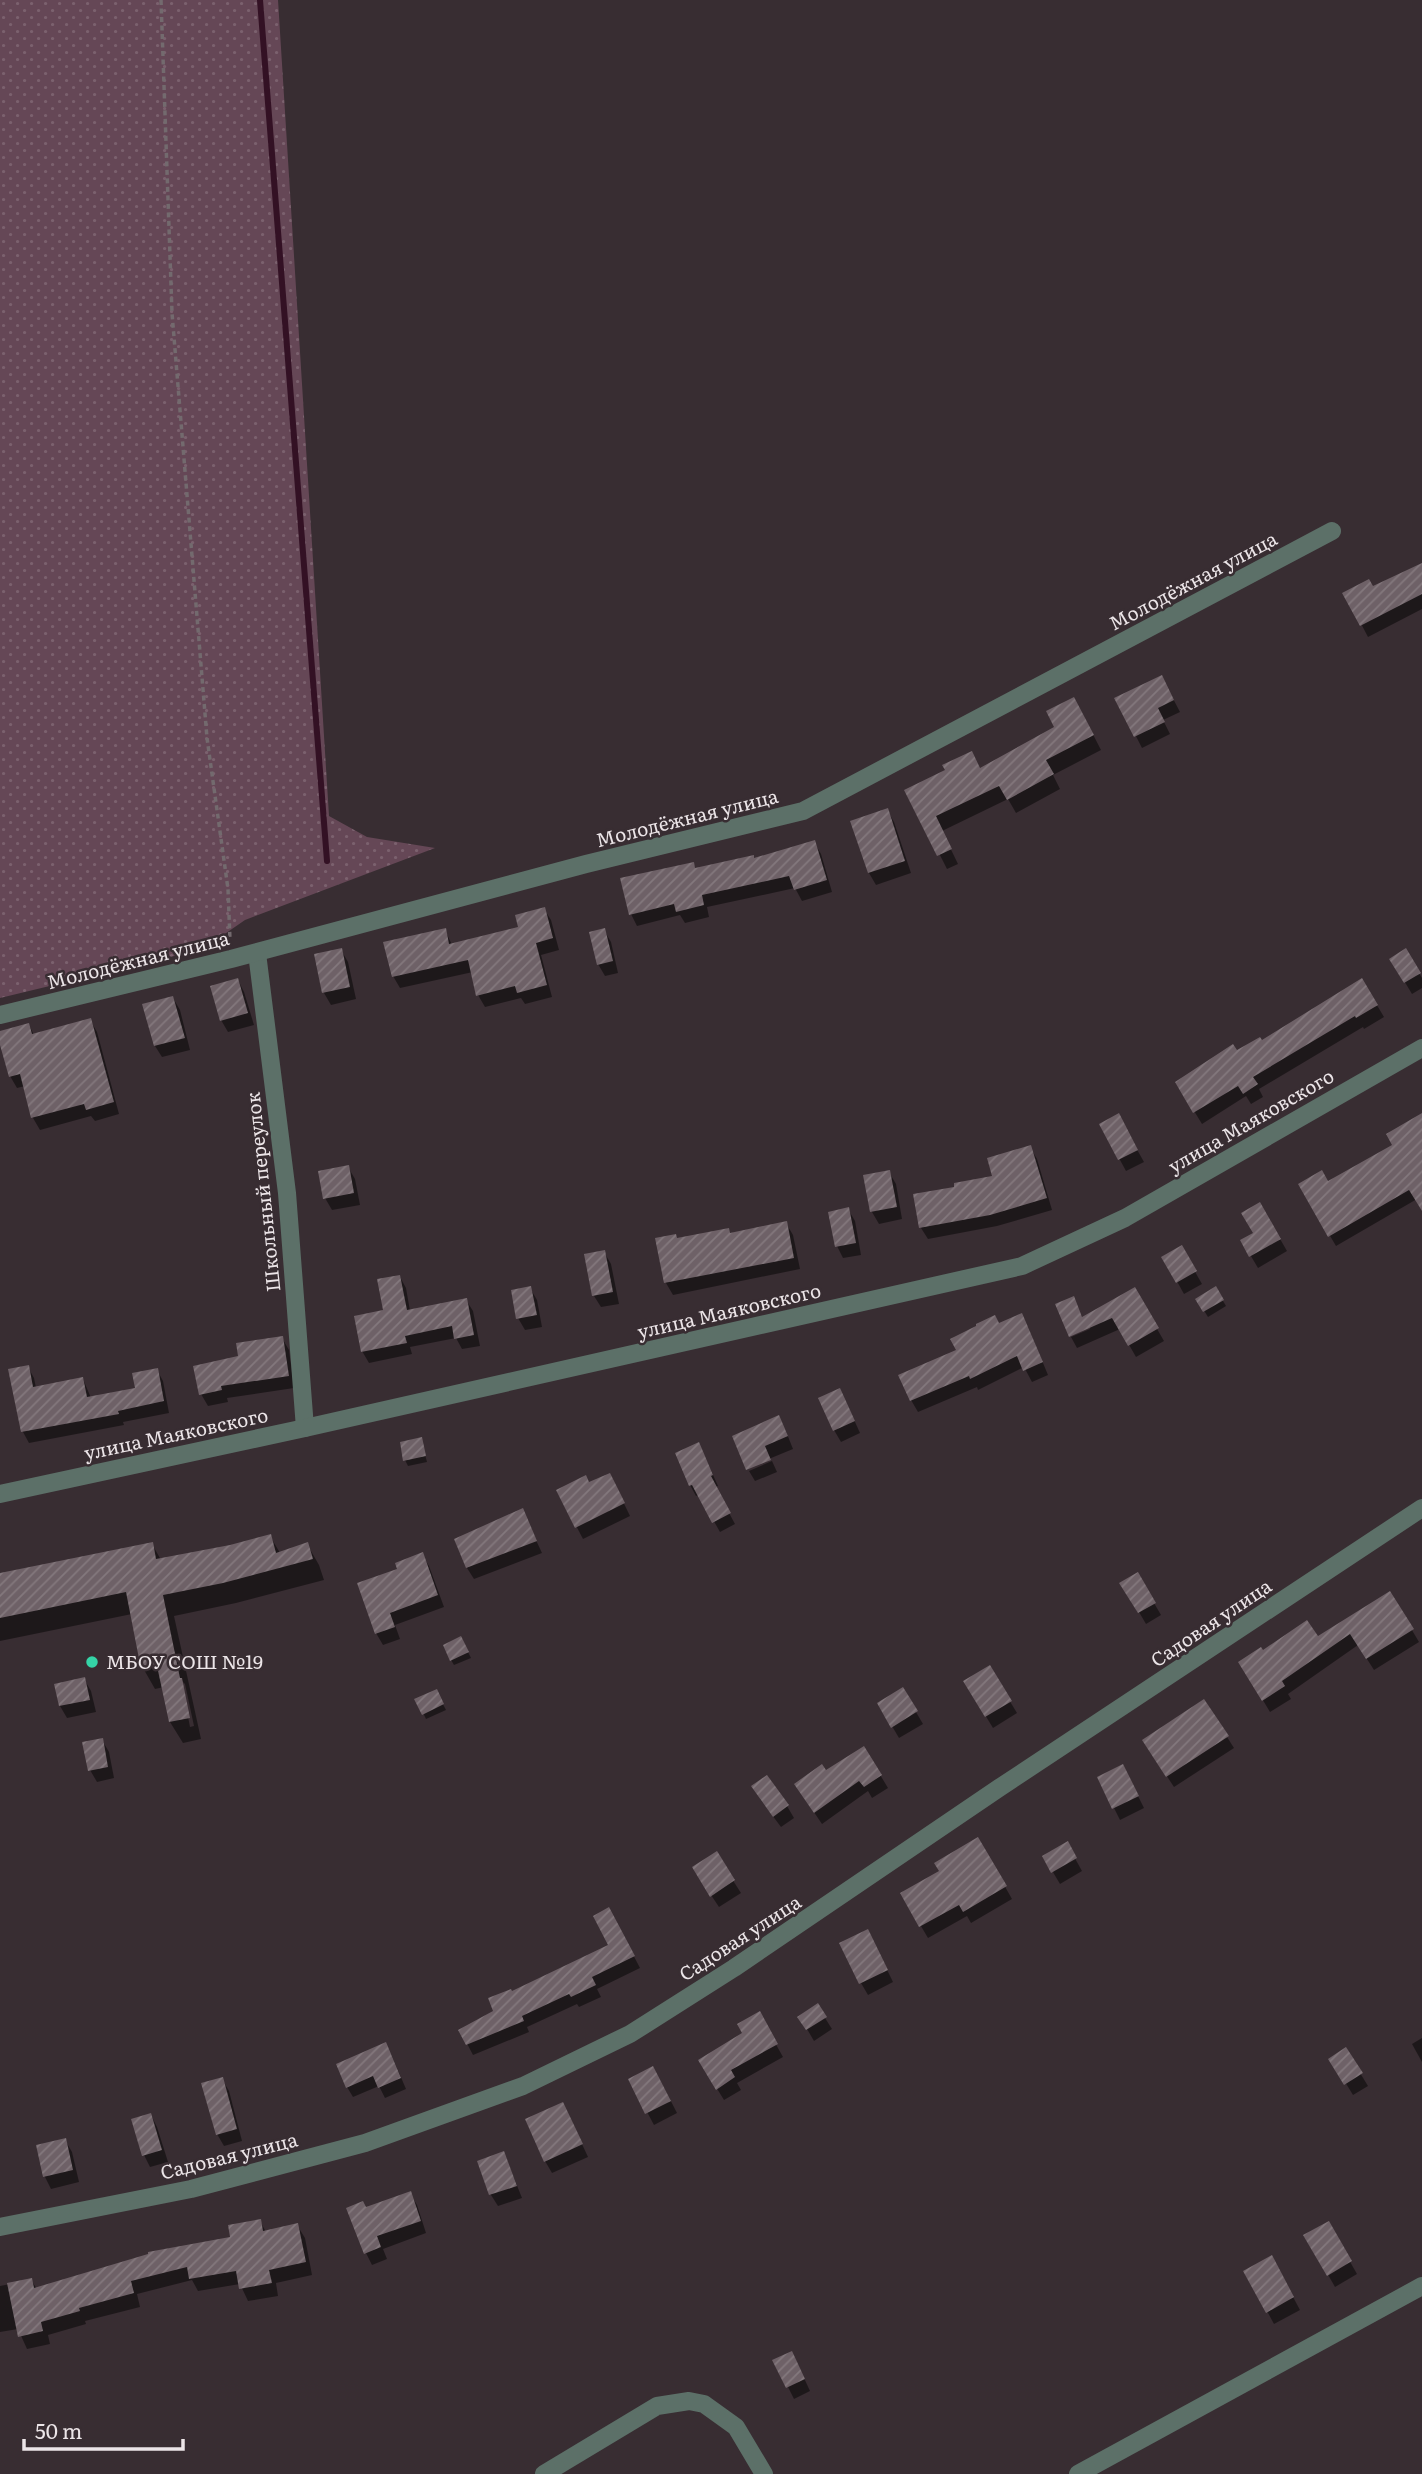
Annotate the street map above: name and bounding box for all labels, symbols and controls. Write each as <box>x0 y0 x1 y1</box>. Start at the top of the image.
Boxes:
street label: Молодёжная улица <box>1103 523 1282 636</box>
street label: Молодёжная улица <box>593 781 782 853</box>
street label: Молодёжная улица <box>44 923 233 995</box>
street label: улица Маяковского <box>1162 1061 1339 1179</box>
street label: Школьный переулок <box>238 1090 286 1293</box>
street label: улица Маяковского <box>634 1275 823 1345</box>
street label: улица Маяковского <box>81 1400 270 1466</box>
street label: Садовая улица <box>1144 1571 1277 1673</box>
place label: МБОУ СОШ №19 <box>106 1647 263 1675</box>
marker: МБОУ СОШ №19 <box>84 1654 100 1670</box>
street label: Садовая улица <box>673 1887 807 1987</box>
street label: Садовая улица <box>157 2124 301 2186</box>
scale bar <box>24 2408 184 2452</box>
text: 50 m <box>35 2414 82 2445</box>

